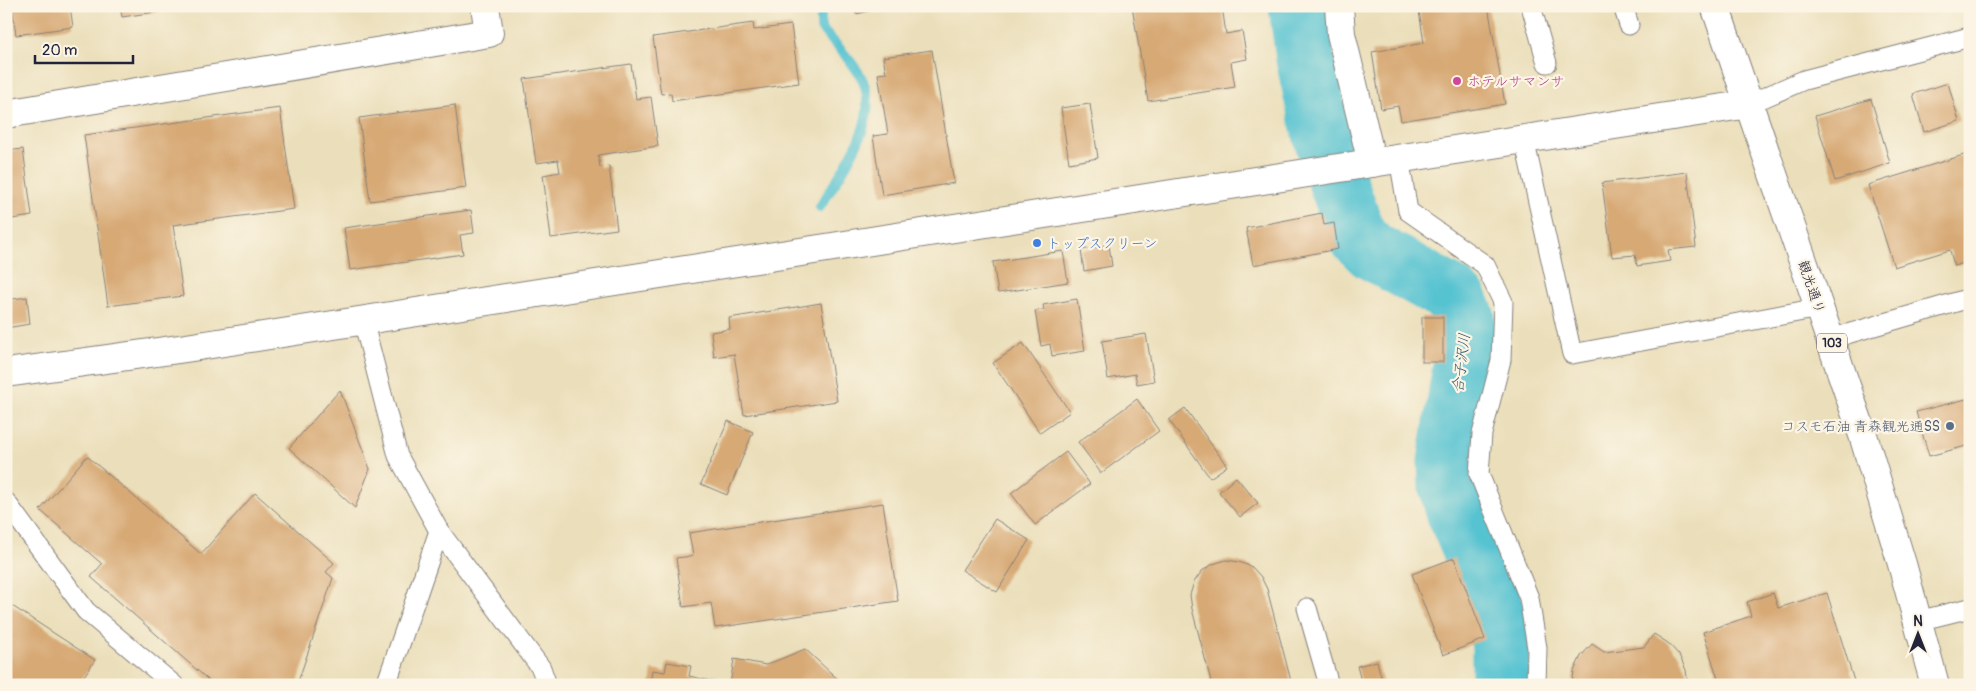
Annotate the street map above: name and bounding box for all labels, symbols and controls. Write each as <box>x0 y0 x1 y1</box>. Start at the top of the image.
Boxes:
scale bar <box>35 32 132 64</box>
text: 20 m <box>42 41 77 60</box>
place label: ホテルサマンサ <box>1467 73 1564 90</box>
marker: ホテルサマンサ <box>1451 75 1463 87</box>
place label: トップスクリーン <box>1047 235 1158 252</box>
marker: トップスクリーン <box>1031 237 1043 249</box>
street label: 観光通り <box>1794 258 1829 316</box>
water label: 合子沢川 <box>1448 332 1475 394</box>
road number: 103 <box>1817 333 1847 352</box>
place label: コスモ石油 青森観光通SS <box>1781 418 1940 435</box>
marker: コスモ石油 青森観光通SS <box>1944 420 1956 432</box>
north arrow <box>1894 608 1944 658</box>
text: N <box>1913 613 1923 630</box>

